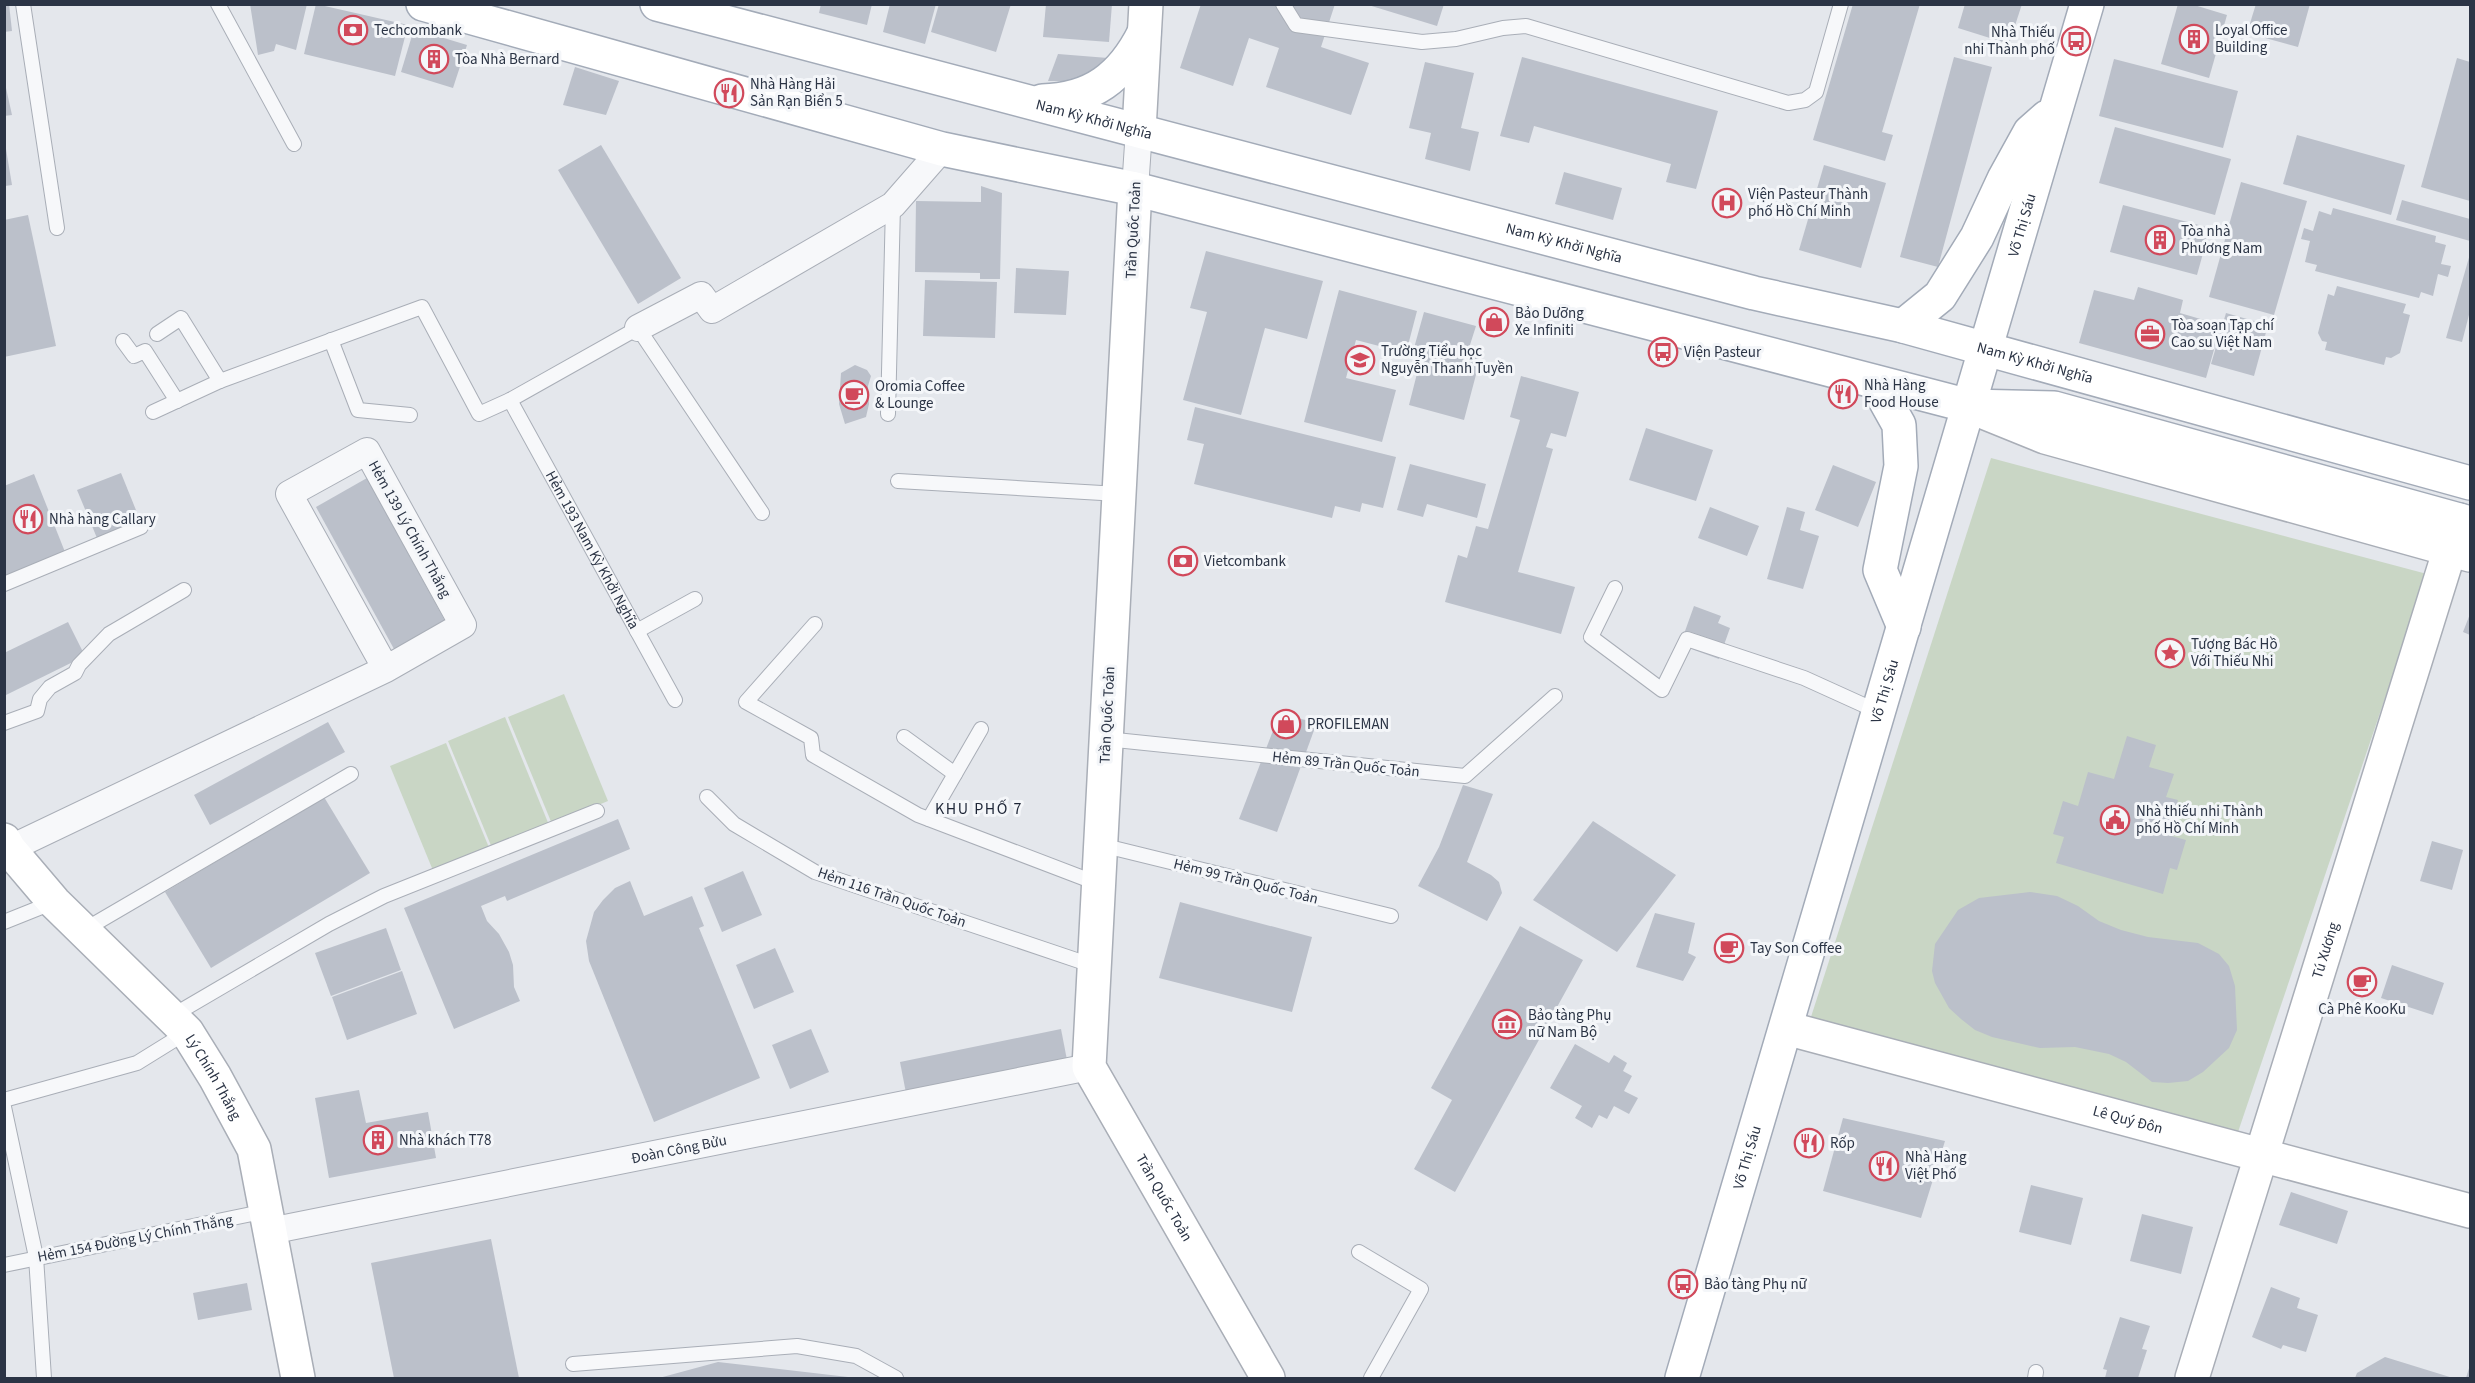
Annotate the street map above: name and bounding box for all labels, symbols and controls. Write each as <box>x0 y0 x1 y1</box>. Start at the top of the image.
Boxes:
bank icon: Techcombank <box>337 14 369 46</box>
place label: Techcombank <box>374 20 462 41</box>
place label: Loyal Office Building <box>2215 20 2288 58</box>
place label: Nhà Thiếu nhi Thành phố <box>1964 22 2055 60</box>
building icon: Loyal Office Building <box>2178 23 2210 55</box>
bus stop icon: Nhà Thiếu nhi Thành phố <box>2060 25 2092 57</box>
building icon: Tòa Nhà Bernard <box>418 43 450 75</box>
place label: Tòa Nhà Bernard <box>455 49 560 70</box>
place label: Nhà Hàng Hải Sản Rạn Biển 5 <box>750 74 843 112</box>
restaurant icon: Nhà Hàng Hải Sản Rạn Biển 5 <box>713 77 745 109</box>
street label: Nam Kỳ Khởi Nghĩa <box>1033 94 1154 145</box>
street label: Trần Quốc Toản <box>1120 181 1147 279</box>
place label: Viện Pasteur Thành phố Hồ Chí Minh <box>1748 184 1868 222</box>
hospital icon: Viện Pasteur Thành phố Hồ Chí Minh <box>1711 187 1743 219</box>
street label: Võ Thị Sáu <box>2003 191 2042 259</box>
street label: Nam Kỳ Khởi Nghĩa <box>1503 218 1624 269</box>
place label: Tòa nhà Phương Nam <box>2181 221 2262 259</box>
building icon: Tòa nhà Phương Nam <box>2144 224 2176 256</box>
place label: Bảo Dưỡng Xe Infiniti <box>1515 303 1584 341</box>
shop icon: Bảo Dưỡng Xe Infiniti <box>1478 306 1510 338</box>
place label: Tòa soạn Tạp chí Cao su Việt Nam <box>2171 315 2275 353</box>
office icon: Tòa soạn Tạp chí Cao su Việt Nam <box>2134 318 2166 350</box>
bus stop icon: Viện Pasteur <box>1647 336 1679 368</box>
street label: Nam Kỳ Khởi Nghĩa <box>1974 337 2095 389</box>
place label: Trường Tiểu học Nguyễn Thanh Tuyền <box>1381 341 1513 379</box>
place label: Viện Pasteur <box>1684 342 1762 363</box>
school or university icon: Trường Tiểu học Nguyễn Thanh Tuyền <box>1344 344 1376 376</box>
place label: Nhà Hàng Food House <box>1864 375 1939 413</box>
place label: Oromia Coffee & Lounge <box>875 376 965 414</box>
restaurant icon: Nhà Hàng Food House <box>1827 378 1859 410</box>
cafe icon: Oromia Coffee & Lounge <box>838 379 870 411</box>
street label: Hẻm 139 Lý Chính Thắng <box>363 457 456 602</box>
street label: Hẻm 193 Nam Kỳ Khởi Nghĩa <box>540 467 644 633</box>
restaurant icon: Nhà hàng Callary <box>12 503 44 535</box>
place label: Nhà hàng Callary <box>49 509 156 530</box>
bank icon: Vietcombank <box>1167 545 1199 577</box>
place label: Vietcombank <box>1204 551 1287 572</box>
place label: Tượng Bác Hồ Với Thiếu Nhi <box>2191 634 2278 672</box>
place icon: Tượng Bác Hồ Với Thiếu Nhi <box>2154 637 2186 669</box>
street label: Võ Thị Sáu <box>1866 657 1904 726</box>
street label: Trần Quốc Toản <box>1094 666 1121 764</box>
shop icon: PROFILEMAN <box>1270 708 1302 740</box>
place label: PROFILEMAN <box>1307 714 1389 735</box>
street label: Hẻm 89 Trần Quốc Toản <box>1271 746 1421 783</box>
district label: KHU PHỐ 7 <box>935 798 1023 820</box>
place label: Nhà thiếu nhi Thành phố Hồ Chí Minh <box>2136 801 2263 839</box>
public building icon: Nhà thiếu nhi Thành phố Hồ Chí Minh <box>2099 804 2131 836</box>
street label: Hẻm 99 Trần Quốc Toản <box>1171 853 1320 910</box>
street label: Hẻm 116 Trần Quốc Toản <box>815 862 969 933</box>
street label: Tú Xương <box>2307 919 2344 981</box>
cafe icon: Tay Son Coffee <box>1713 932 1745 964</box>
place label: Tay Son Coffee <box>1750 938 1842 959</box>
cafe icon: Cà Phê KooKu <box>2346 966 2378 998</box>
place label: Cà Phê KooKu <box>2318 999 2406 1020</box>
place label: Bảo tàng Phụ nữ Nam Bộ <box>1528 1005 1611 1043</box>
museum icon: Bảo tàng Phụ nữ Nam Bộ <box>1491 1008 1523 1040</box>
street label: Lý Chính Thắng <box>180 1030 247 1124</box>
street label: Lê Quý Đôn <box>2091 1101 2165 1139</box>
street label: Võ Thị Sáu <box>1728 1123 1767 1192</box>
building icon: Nhà khách T78 <box>362 1124 394 1156</box>
restaurant icon: Rốp <box>1793 1127 1825 1159</box>
place label: Nhà khách T78 <box>399 1130 492 1151</box>
street label: Đoàn Công Bửu <box>629 1130 729 1169</box>
place label: Rốp <box>1830 1133 1855 1154</box>
place label: Nhà Hàng Việt Phố <box>1905 1147 1967 1185</box>
street label: Trần Quốc Toản <box>1130 1150 1197 1246</box>
restaurant icon: Nhà Hàng Việt Phố <box>1868 1150 1900 1182</box>
street label: Hẻm 154 Đường Lý Chính Thắng <box>36 1209 235 1268</box>
bus stop icon: Bảo tàng Phụ nữ <box>1667 1268 1699 1300</box>
place label: Bảo tàng Phụ nữ <box>1704 1274 1808 1295</box>

